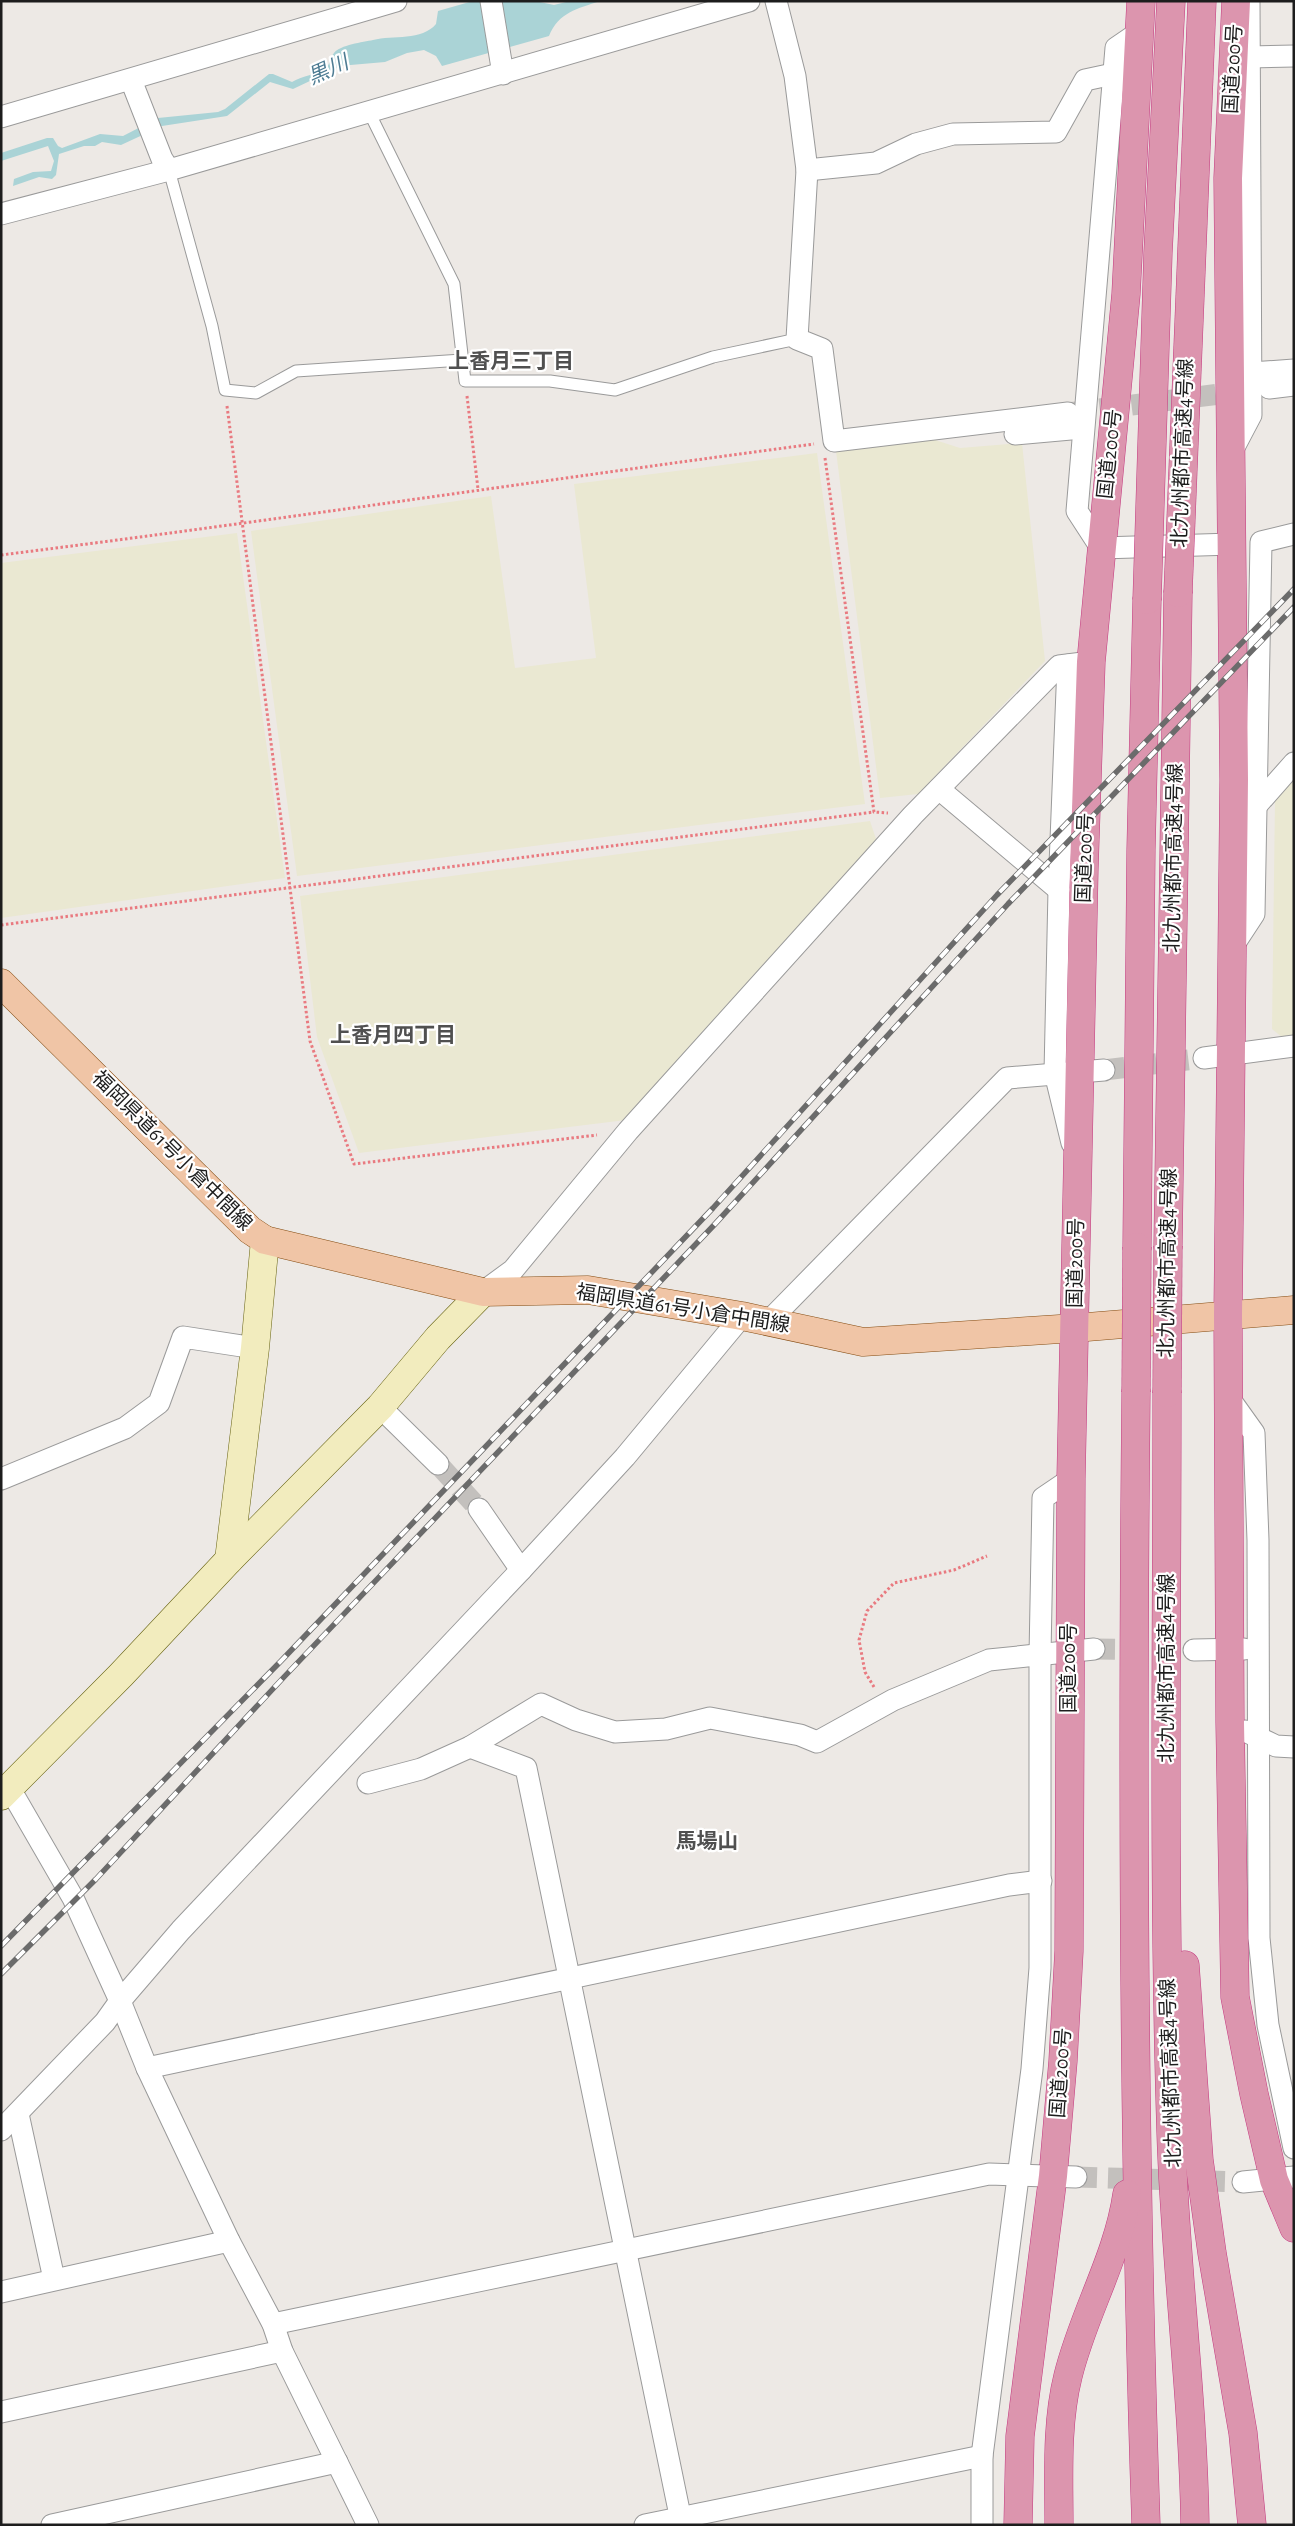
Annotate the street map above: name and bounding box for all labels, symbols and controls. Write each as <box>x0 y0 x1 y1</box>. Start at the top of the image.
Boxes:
street label: 国道200号 <box>1220 23 1245 115</box>
water label: 黒川 <box>305 51 353 88</box>
district label: 上香月三丁目 <box>448 350 574 372</box>
street label: 北九州都市高速4号線 <box>1168 358 1196 548</box>
street label: 国道200号 <box>1094 408 1125 500</box>
street label: 北九州都市高速4号線 <box>1160 763 1186 953</box>
street label: 国道200号 <box>1072 813 1097 903</box>
district label: 上香月四丁目 <box>330 1024 456 1046</box>
street label: 福岡県道61号小倉中間線 <box>88 1066 257 1235</box>
street label: 北九州都市高速4号線 <box>1154 1168 1180 1358</box>
street label: 国道200号 <box>1064 1218 1087 1308</box>
street label: 福岡県道61号小倉中間線 <box>575 1280 792 1336</box>
street label: 北九州都市高速4号線 <box>1155 1573 1177 1763</box>
street label: 国道200号 <box>1058 1623 1079 1713</box>
district label: 馬場山 <box>676 1830 739 1852</box>
street label: 北九州都市高速4号線 <box>1156 1978 1184 2168</box>
street label: 国道200号 <box>1047 2027 1074 2119</box>

